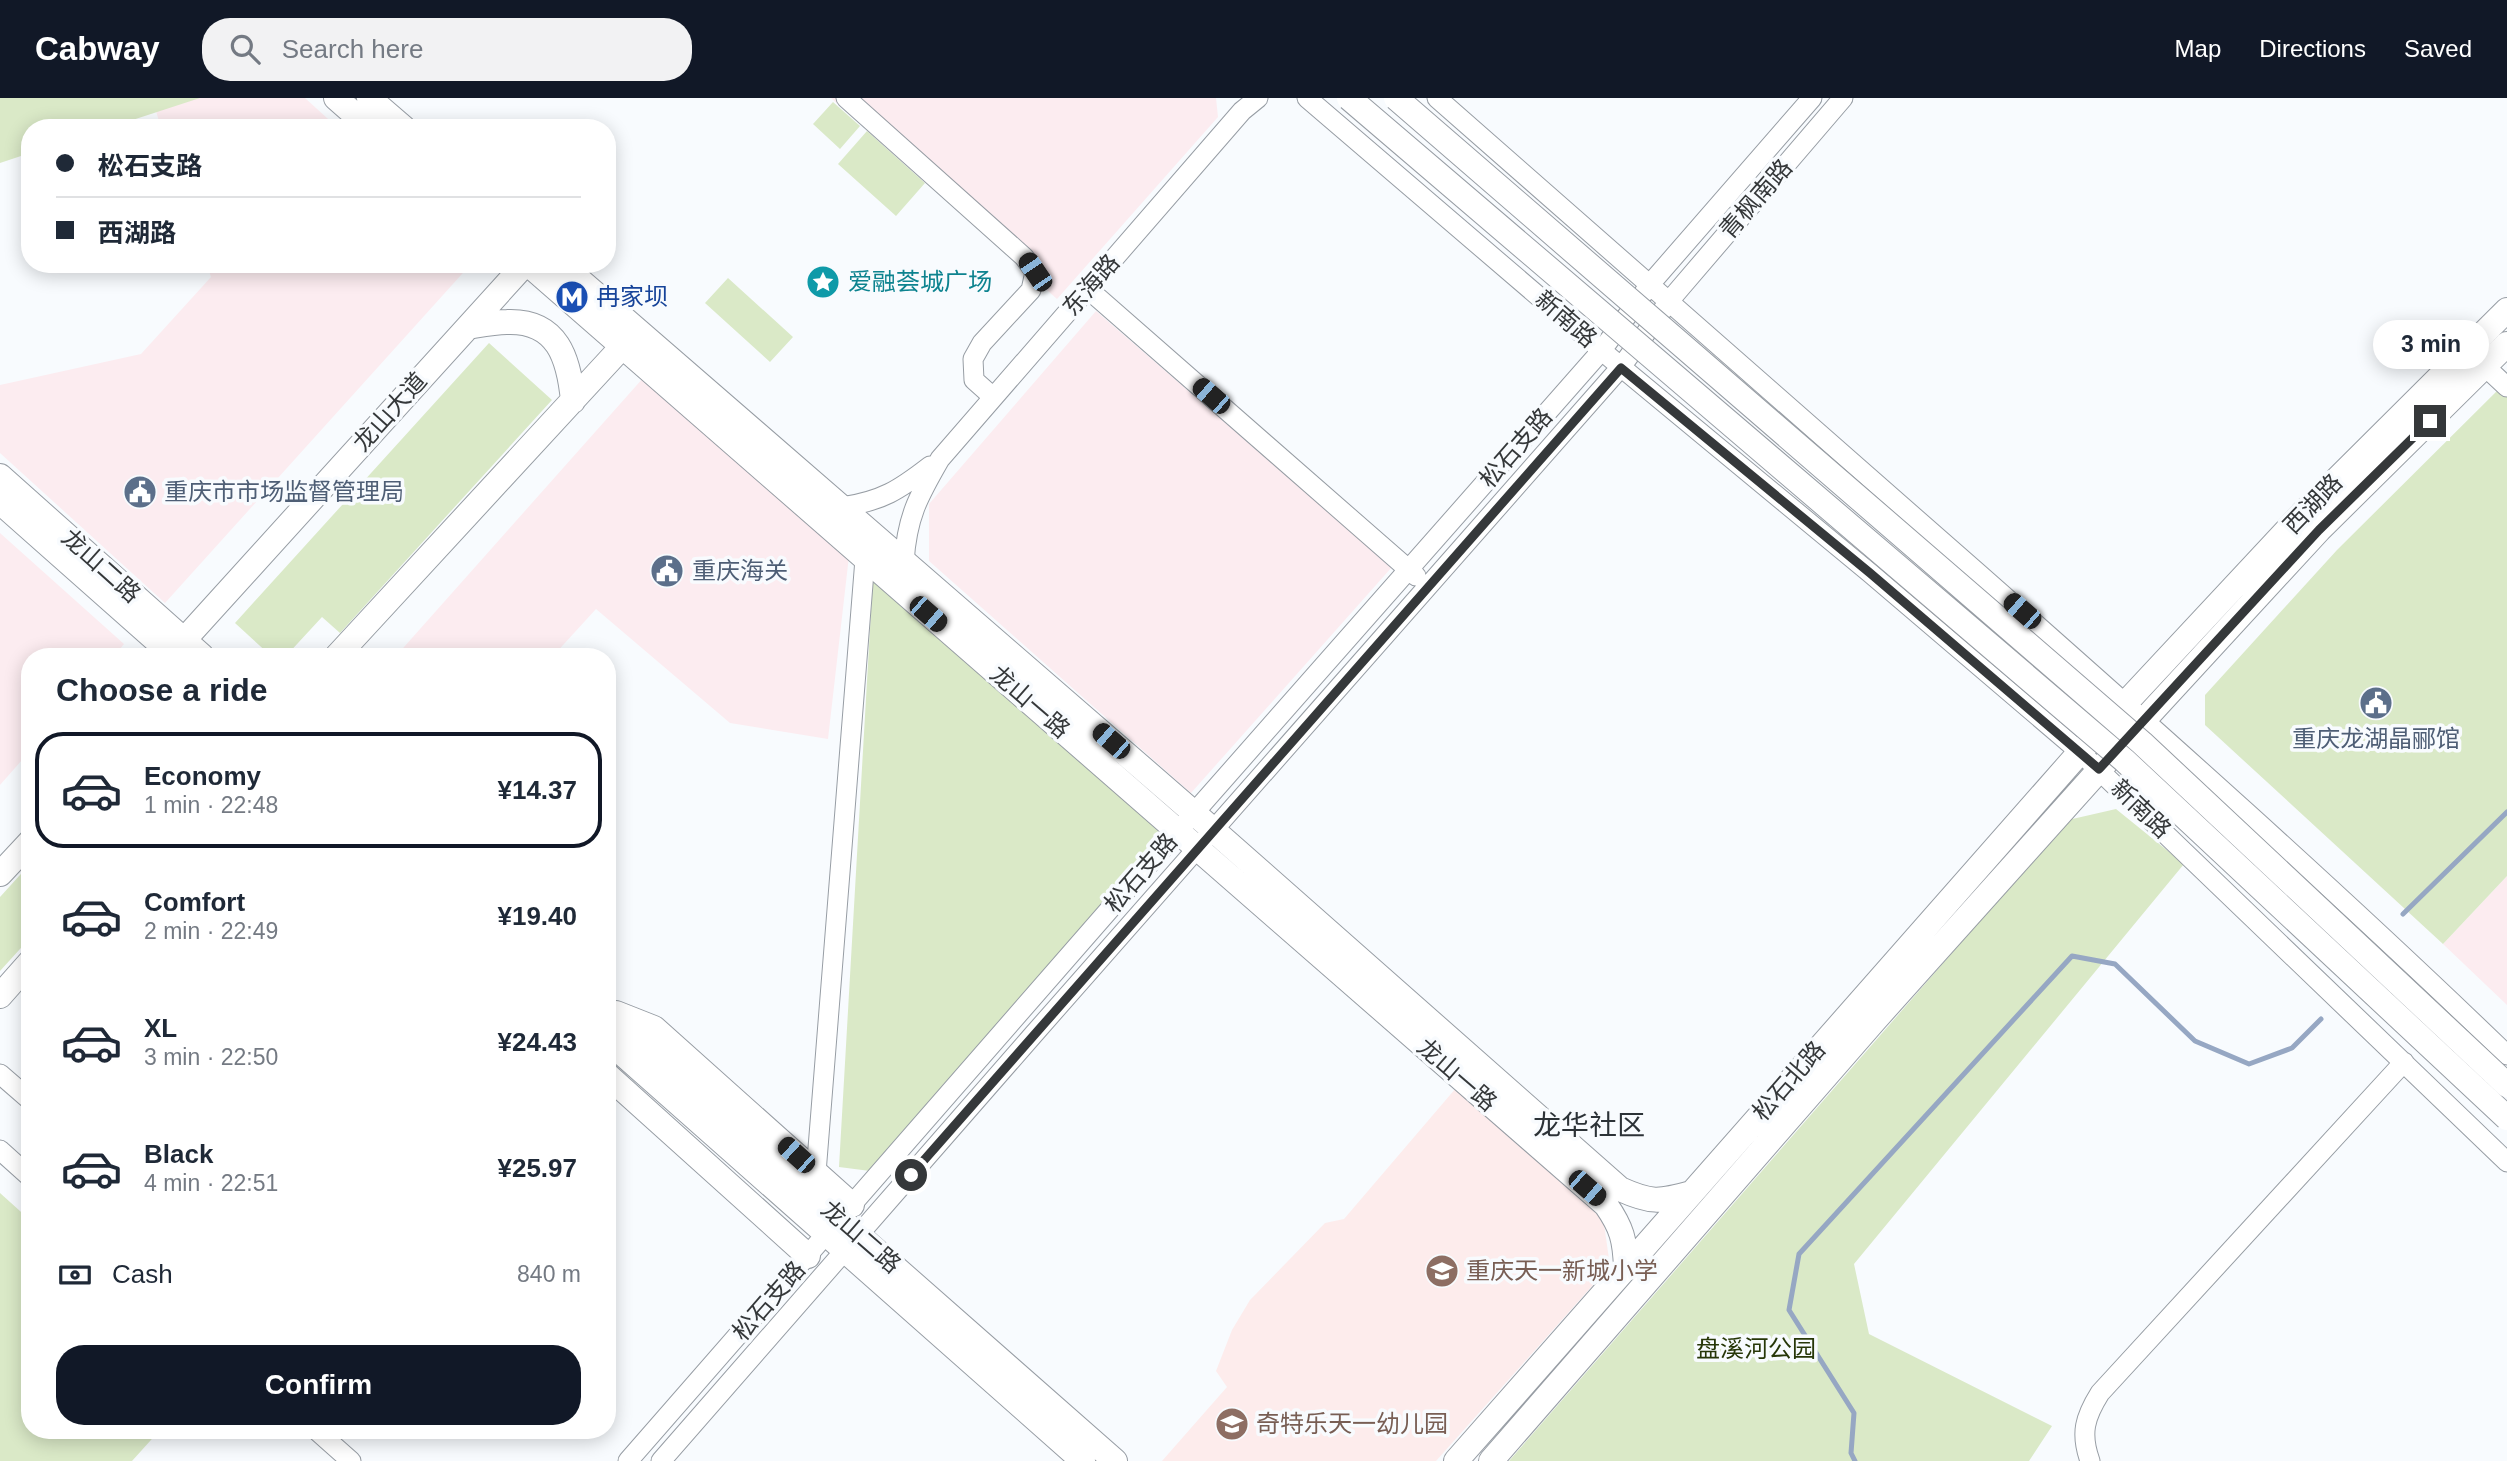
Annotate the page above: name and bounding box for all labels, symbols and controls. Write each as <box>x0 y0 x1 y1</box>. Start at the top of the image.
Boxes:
search box <box>202 18 692 81</box>
text: Cabway <box>35 30 160 67</box>
icon: search <box>226 30 264 68</box>
text: Search here <box>282 34 423 64</box>
text: Map <box>2175 35 2221 62</box>
text: Directions <box>2259 35 2366 62</box>
text: Saved <box>2404 35 2472 62</box>
text: 松石支路 <box>98 151 202 181</box>
street label: 青枫南路 <box>1714 154 1797 244</box>
text: 西湖路 <box>98 218 176 248</box>
car <box>1015 249 1056 295</box>
street label: 东海路 <box>1057 249 1124 321</box>
place icon: 爱融荟城广场 <box>804 263 842 301</box>
place label: 爱融荟城广场 <box>848 268 992 295</box>
metro station icon: 冉家坝 <box>553 278 591 316</box>
place label: 冉家坝 <box>596 283 668 310</box>
street label: 新南路 <box>1530 285 1602 352</box>
callout: 3 min <box>2372 320 2488 368</box>
text: 3 min <box>2401 331 2461 357</box>
street label: 龙山大道 <box>347 367 432 456</box>
car <box>1189 374 1234 418</box>
street label: 松石支路 <box>1474 403 1557 493</box>
route end <box>2414 405 2446 437</box>
street label: 西湖路 <box>2278 468 2347 539</box>
public building icon: 重庆市市场监督管理局 <box>121 473 159 511</box>
place label: 重庆市市场监督管理局 <box>164 478 404 505</box>
street label: 龙山二路 <box>57 523 146 608</box>
public building icon: 重庆海关 <box>648 552 686 590</box>
place label: 重庆海关 <box>692 557 788 584</box>
car <box>2000 589 2045 633</box>
car <box>906 592 951 636</box>
street label: 龙山一路 <box>985 660 1075 743</box>
text: Choose a ride <box>56 672 268 708</box>
public building icon: 重庆龙湖晶郦馆 <box>2357 684 2395 722</box>
car <box>1089 719 1134 763</box>
place label: 重庆龙湖晶郦馆 <box>2292 725 2460 752</box>
icon: car <box>60 759 123 822</box>
text: Economy <box>144 761 261 791</box>
street label: 新南路 <box>2106 774 2177 843</box>
text: ¥14.37 <box>497 775 577 805</box>
text: 1 min · 22:48 <box>144 792 278 818</box>
street label: 松石支路 <box>1099 828 1182 918</box>
icon: car <box>60 885 123 948</box>
text: Comfort <box>144 887 245 917</box>
text: ¥19.40 <box>497 901 577 931</box>
text: 2 min · 22:49 <box>144 918 278 944</box>
icon: car <box>60 1011 123 1074</box>
text: XL <box>144 1013 177 1043</box>
text: ¥24.43 <box>497 1027 577 1057</box>
street label: 龙山一路 <box>1412 1033 1502 1116</box>
street label: 松石北路 <box>1747 1036 1830 1126</box>
text: 3 min · 22:50 <box>144 1044 278 1070</box>
district label: 龙华社区 <box>1533 1110 1645 1141</box>
car <box>774 1133 819 1177</box>
icon: car <box>60 1137 123 1200</box>
text: Black <box>144 1139 213 1169</box>
text: ¥25.97 <box>497 1153 577 1183</box>
route start <box>895 1159 927 1191</box>
car <box>1565 1166 1610 1210</box>
text: 4 min · 22:51 <box>144 1170 278 1196</box>
street label: 龙山二路 <box>816 1195 906 1278</box>
school or university icon: 重庆天一新城小学 <box>1423 1252 1461 1290</box>
icon: cash <box>56 1256 94 1294</box>
street label: 松石支路 <box>727 1256 810 1346</box>
place label: 重庆天一新城小学 <box>1466 1257 1658 1284</box>
text: Cash <box>112 1259 173 1289</box>
text: 840 m <box>517 1261 581 1287</box>
park label: 盘溪河公园 <box>1696 1335 1816 1362</box>
button: Confirm <box>56 1345 581 1425</box>
school or university icon: 奇特乐天一幼儿园 <box>1213 1405 1251 1443</box>
place label: 奇特乐天一幼儿园 <box>1256 1410 1448 1437</box>

